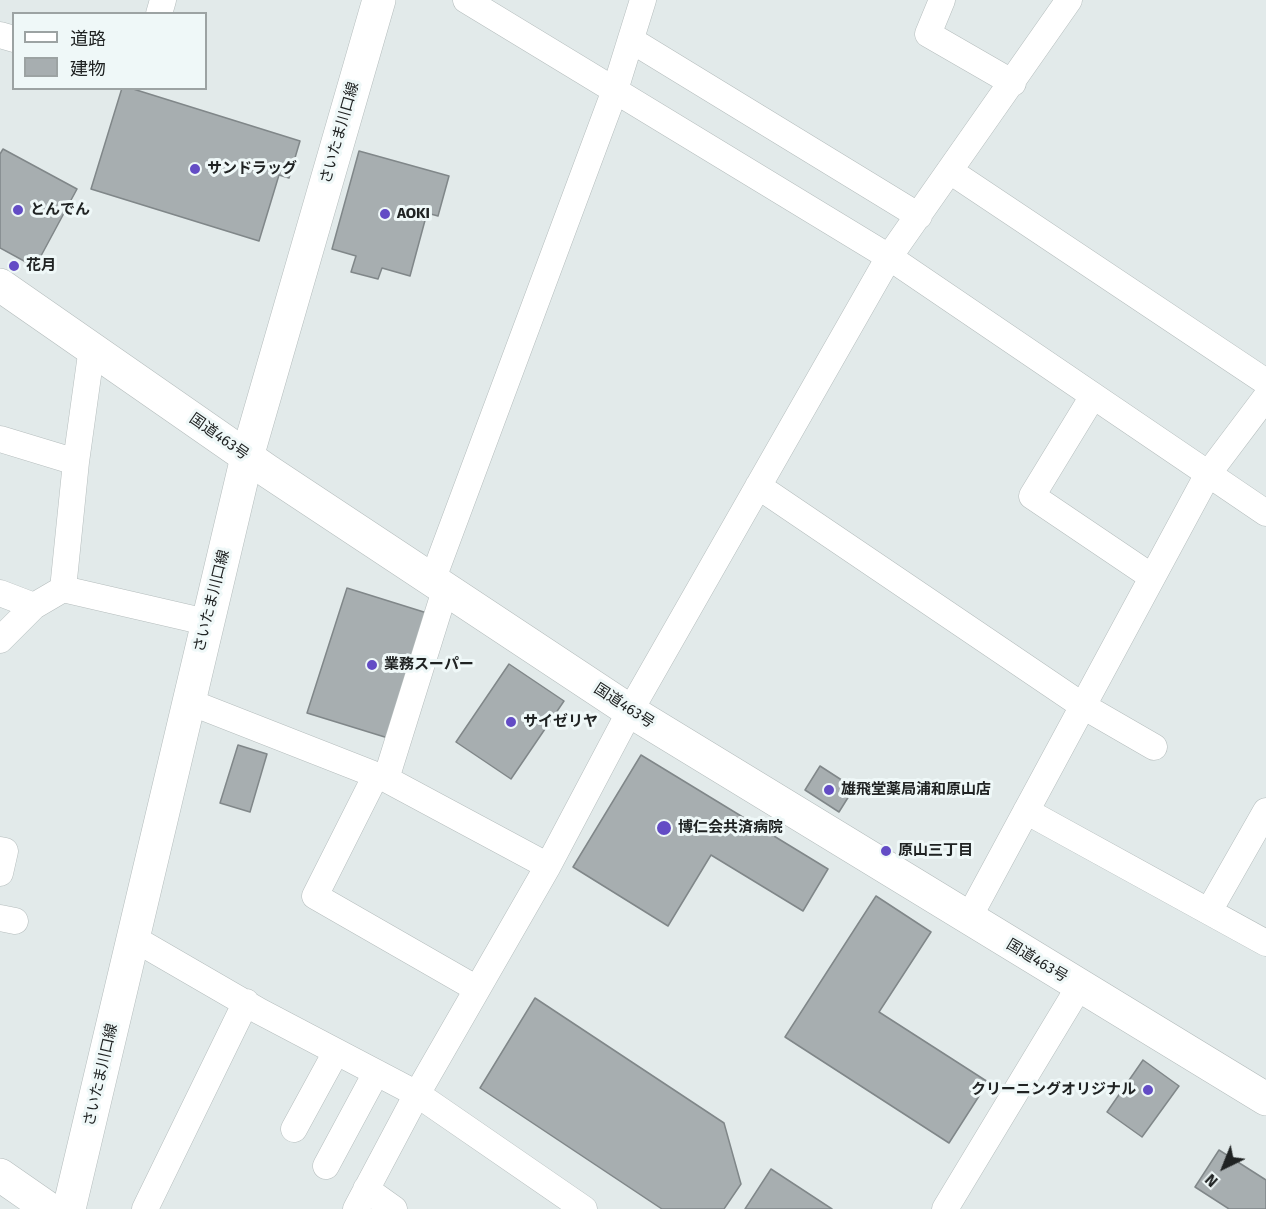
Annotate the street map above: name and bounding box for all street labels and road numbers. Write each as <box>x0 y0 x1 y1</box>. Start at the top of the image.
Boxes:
street label: さいたま川口線 <box>317 80 363 186</box>
street label: 国道463号 <box>186 410 252 464</box>
street label: さいたま川口線 <box>191 548 233 654</box>
street label: 国道463号 <box>590 680 658 732</box>
street label: 国道463号 <box>1003 936 1071 986</box>
street label: さいたま川口線 <box>80 1022 122 1128</box>

